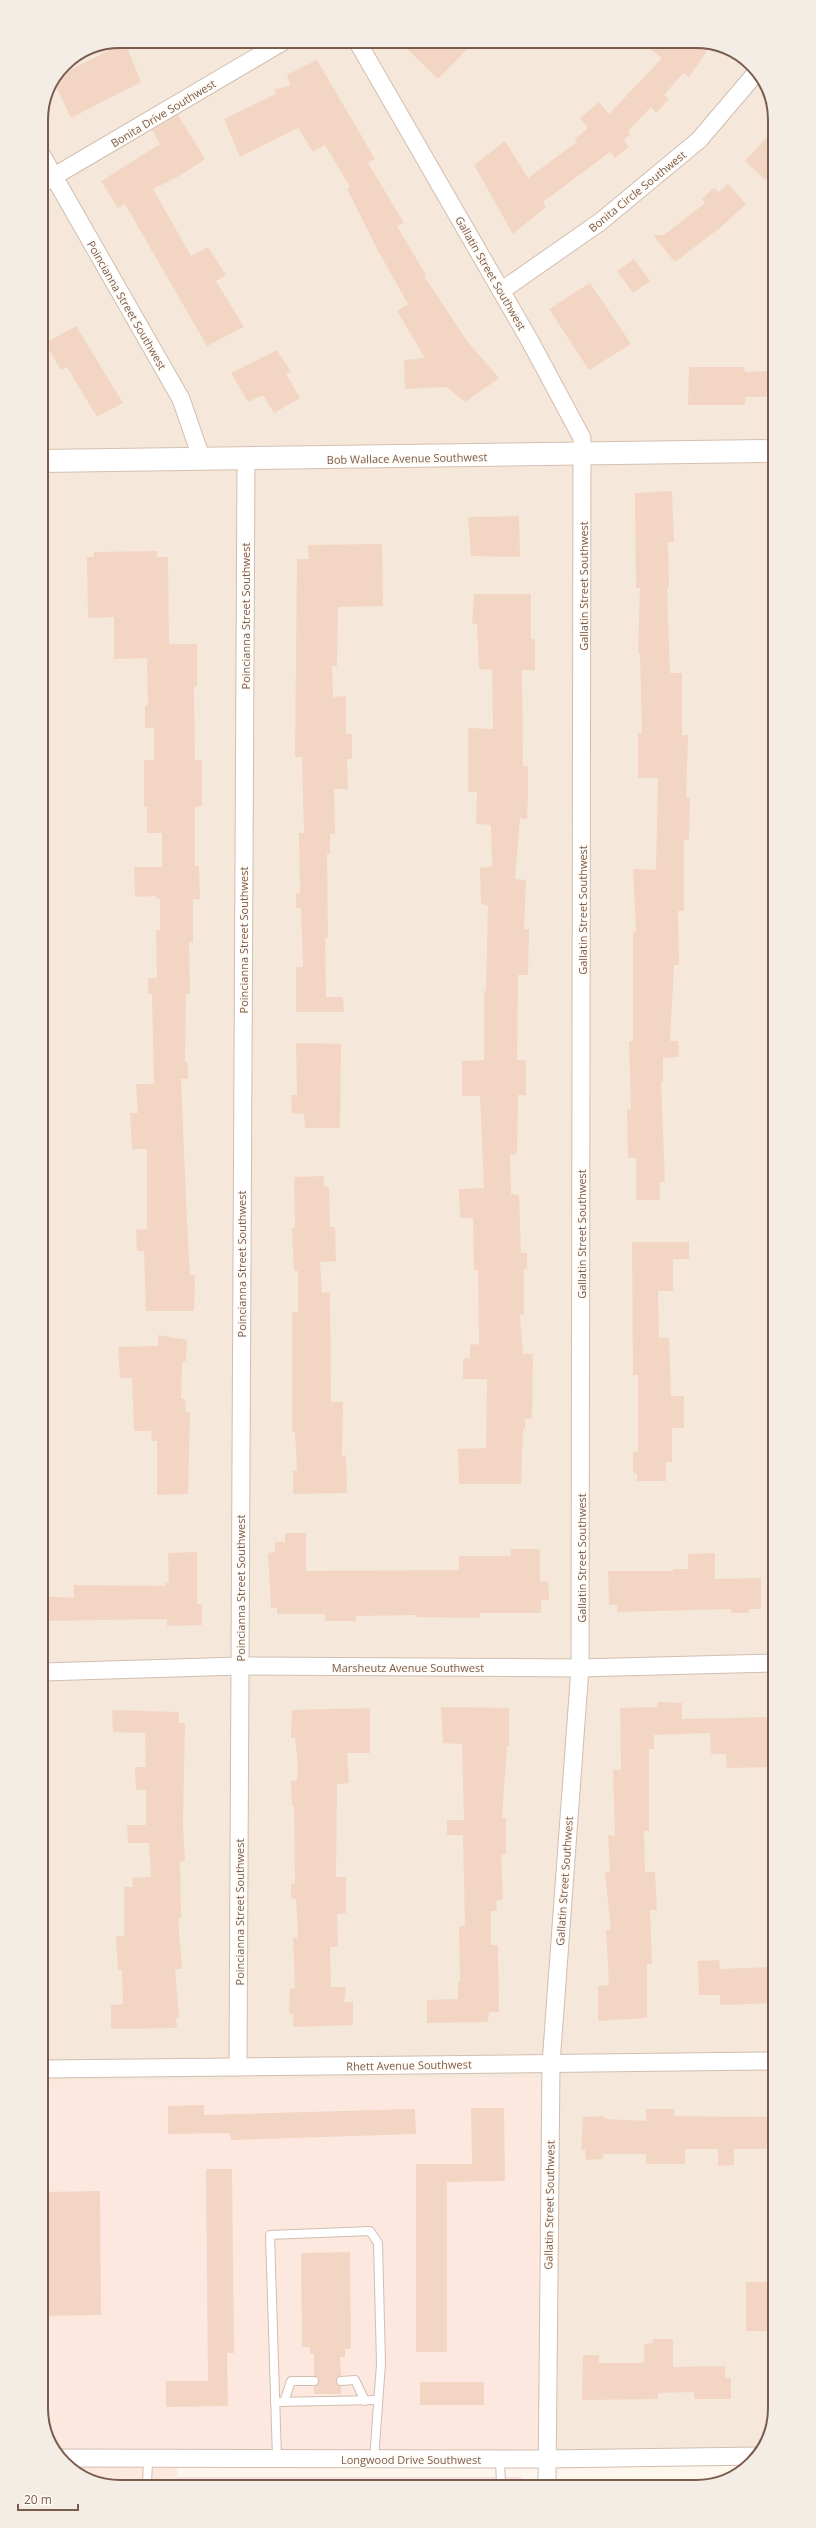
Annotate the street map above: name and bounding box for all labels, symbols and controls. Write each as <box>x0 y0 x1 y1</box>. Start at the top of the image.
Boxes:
street label: Bonita Drive Southwest <box>108 76 218 150</box>
street label: Bonita Circle Southwest <box>585 147 689 235</box>
street label: Gallatin Street Southwest <box>452 213 530 333</box>
street label: Poincianna Street Southwest <box>84 238 170 372</box>
street label: Bob Wallace Avenue Southwest <box>327 449 488 467</box>
street label: Gallatin Street Southwest <box>576 521 591 651</box>
street label: Poincianna Street Southwest <box>238 542 253 689</box>
street label: Gallatin Street Southwest <box>575 845 590 975</box>
street label: Poincianna Street Southwest <box>236 866 251 1013</box>
street label: Gallatin Street Southwest <box>574 1169 589 1299</box>
street label: Poincianna Street Southwest <box>234 1190 249 1337</box>
street label: Gallatin Street Southwest <box>574 1493 589 1623</box>
street label: Poincianna Street Southwest <box>233 1514 248 1661</box>
street label: Marsheutz Avenue Southwest <box>332 1660 484 1675</box>
street label: Gallatin Street Southwest <box>552 1816 576 1946</box>
street label: Poincianna Street Southwest <box>232 1838 247 1985</box>
street label: Rhett Avenue Southwest <box>346 2056 472 2074</box>
street label: Gallatin Street Southwest <box>540 2140 558 2270</box>
street label: Longwood Drive Southwest <box>341 2452 481 2467</box>
scale bar <box>18 2486 78 2512</box>
text: 20 m <box>24 2491 52 2508</box>

